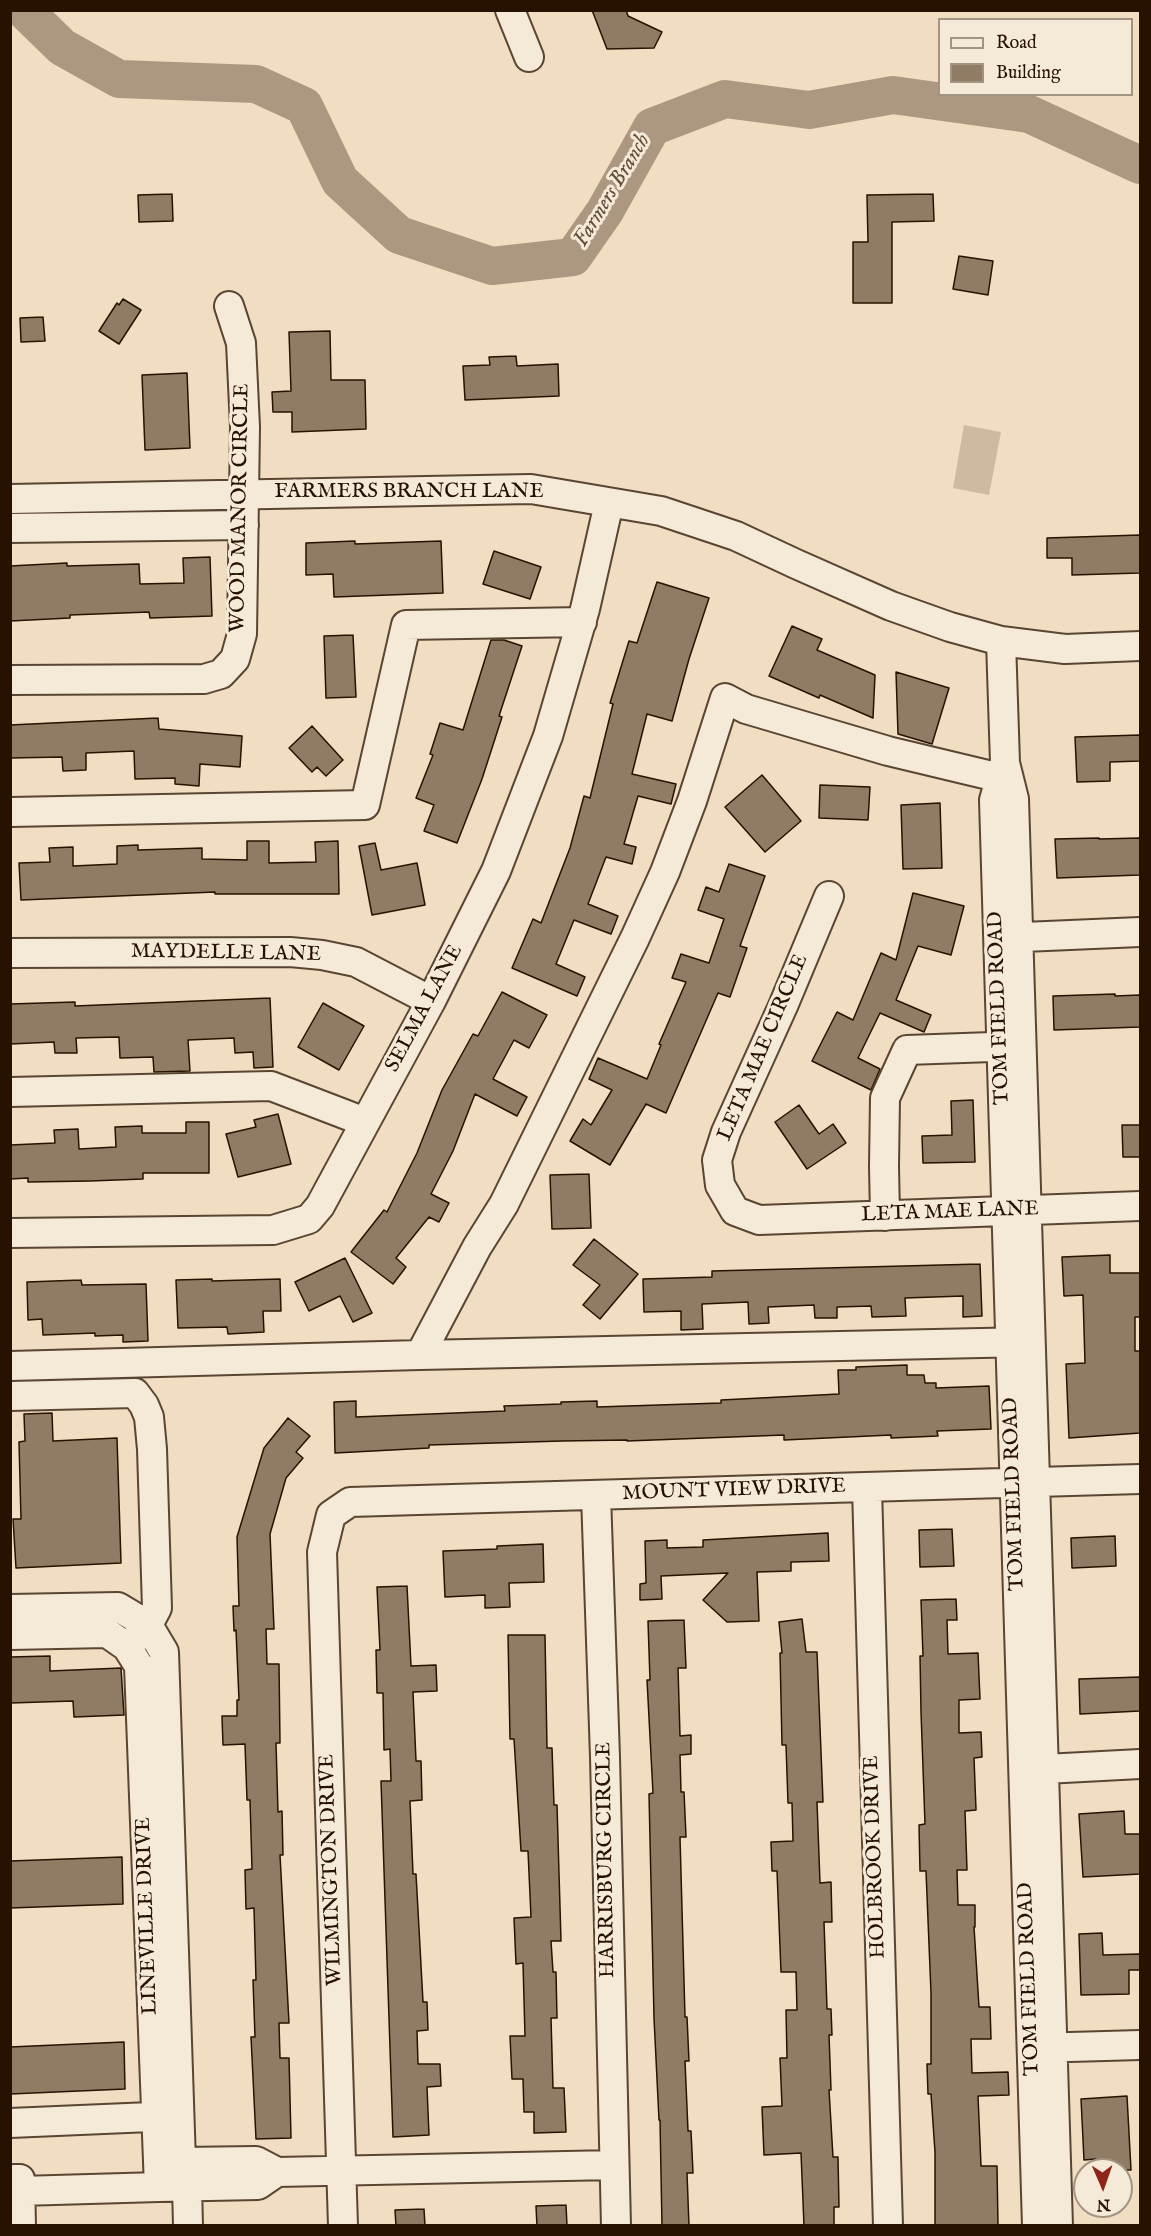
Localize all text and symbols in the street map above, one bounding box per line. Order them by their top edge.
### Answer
legend [938,18,1133,96]
text: Road [996,32,1037,55]
text: Building [996,62,1061,85]
water label: Farmers Branch [569,130,657,252]
street label: WOOD MANOR CIRCLE [226,383,256,633]
street label: FARMERS BRANCH LANE [274,480,544,506]
street label: TOM FIELD ROAD [984,911,1016,1105]
street label: MAYDELLE LANE [131,940,321,968]
street label: SELMA LANE [381,941,469,1077]
street label: LETA MAE CIRCLE [713,951,815,1145]
street label: LETA MAE LANE [861,1197,1039,1229]
street label: TOM FIELD ROAD [999,1397,1031,1591]
street label: MOUNT VIEW DRIVE [622,1474,846,1508]
street label: HARRISBURG CIRCLE [592,1742,622,1978]
street label: WILMINGTON DRIVE [315,1754,349,1986]
street label: HOLBROOK DRIVE [860,1755,892,1959]
street label: LINEVILLE DRIVE [132,1817,164,2015]
street label: TOM FIELD ROAD [1014,1882,1046,2076]
north arrow [1073,2158,1133,2218]
text: N [1096,2194,1111,2214]

